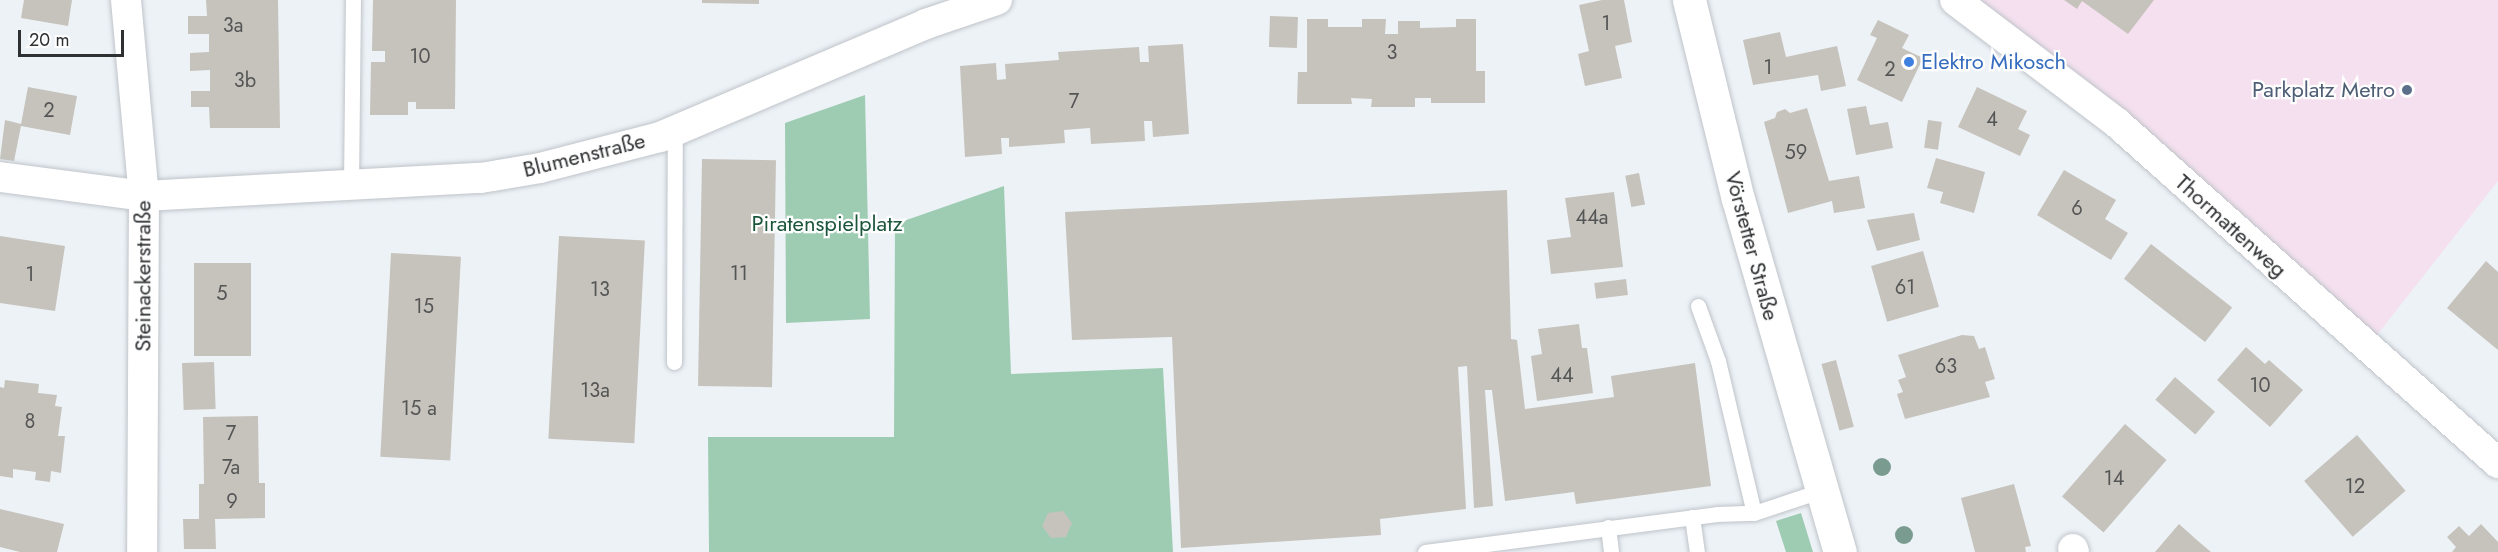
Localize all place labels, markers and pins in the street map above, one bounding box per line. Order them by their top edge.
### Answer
place label: Elektro Mikosch [1921,49,2066,75]
marker: Elektro Mikosch [1902,55,1916,69]
place label: Parkplatz Metro [2252,77,2395,103]
marker: Parkplatz Metro [2400,83,2414,97]

